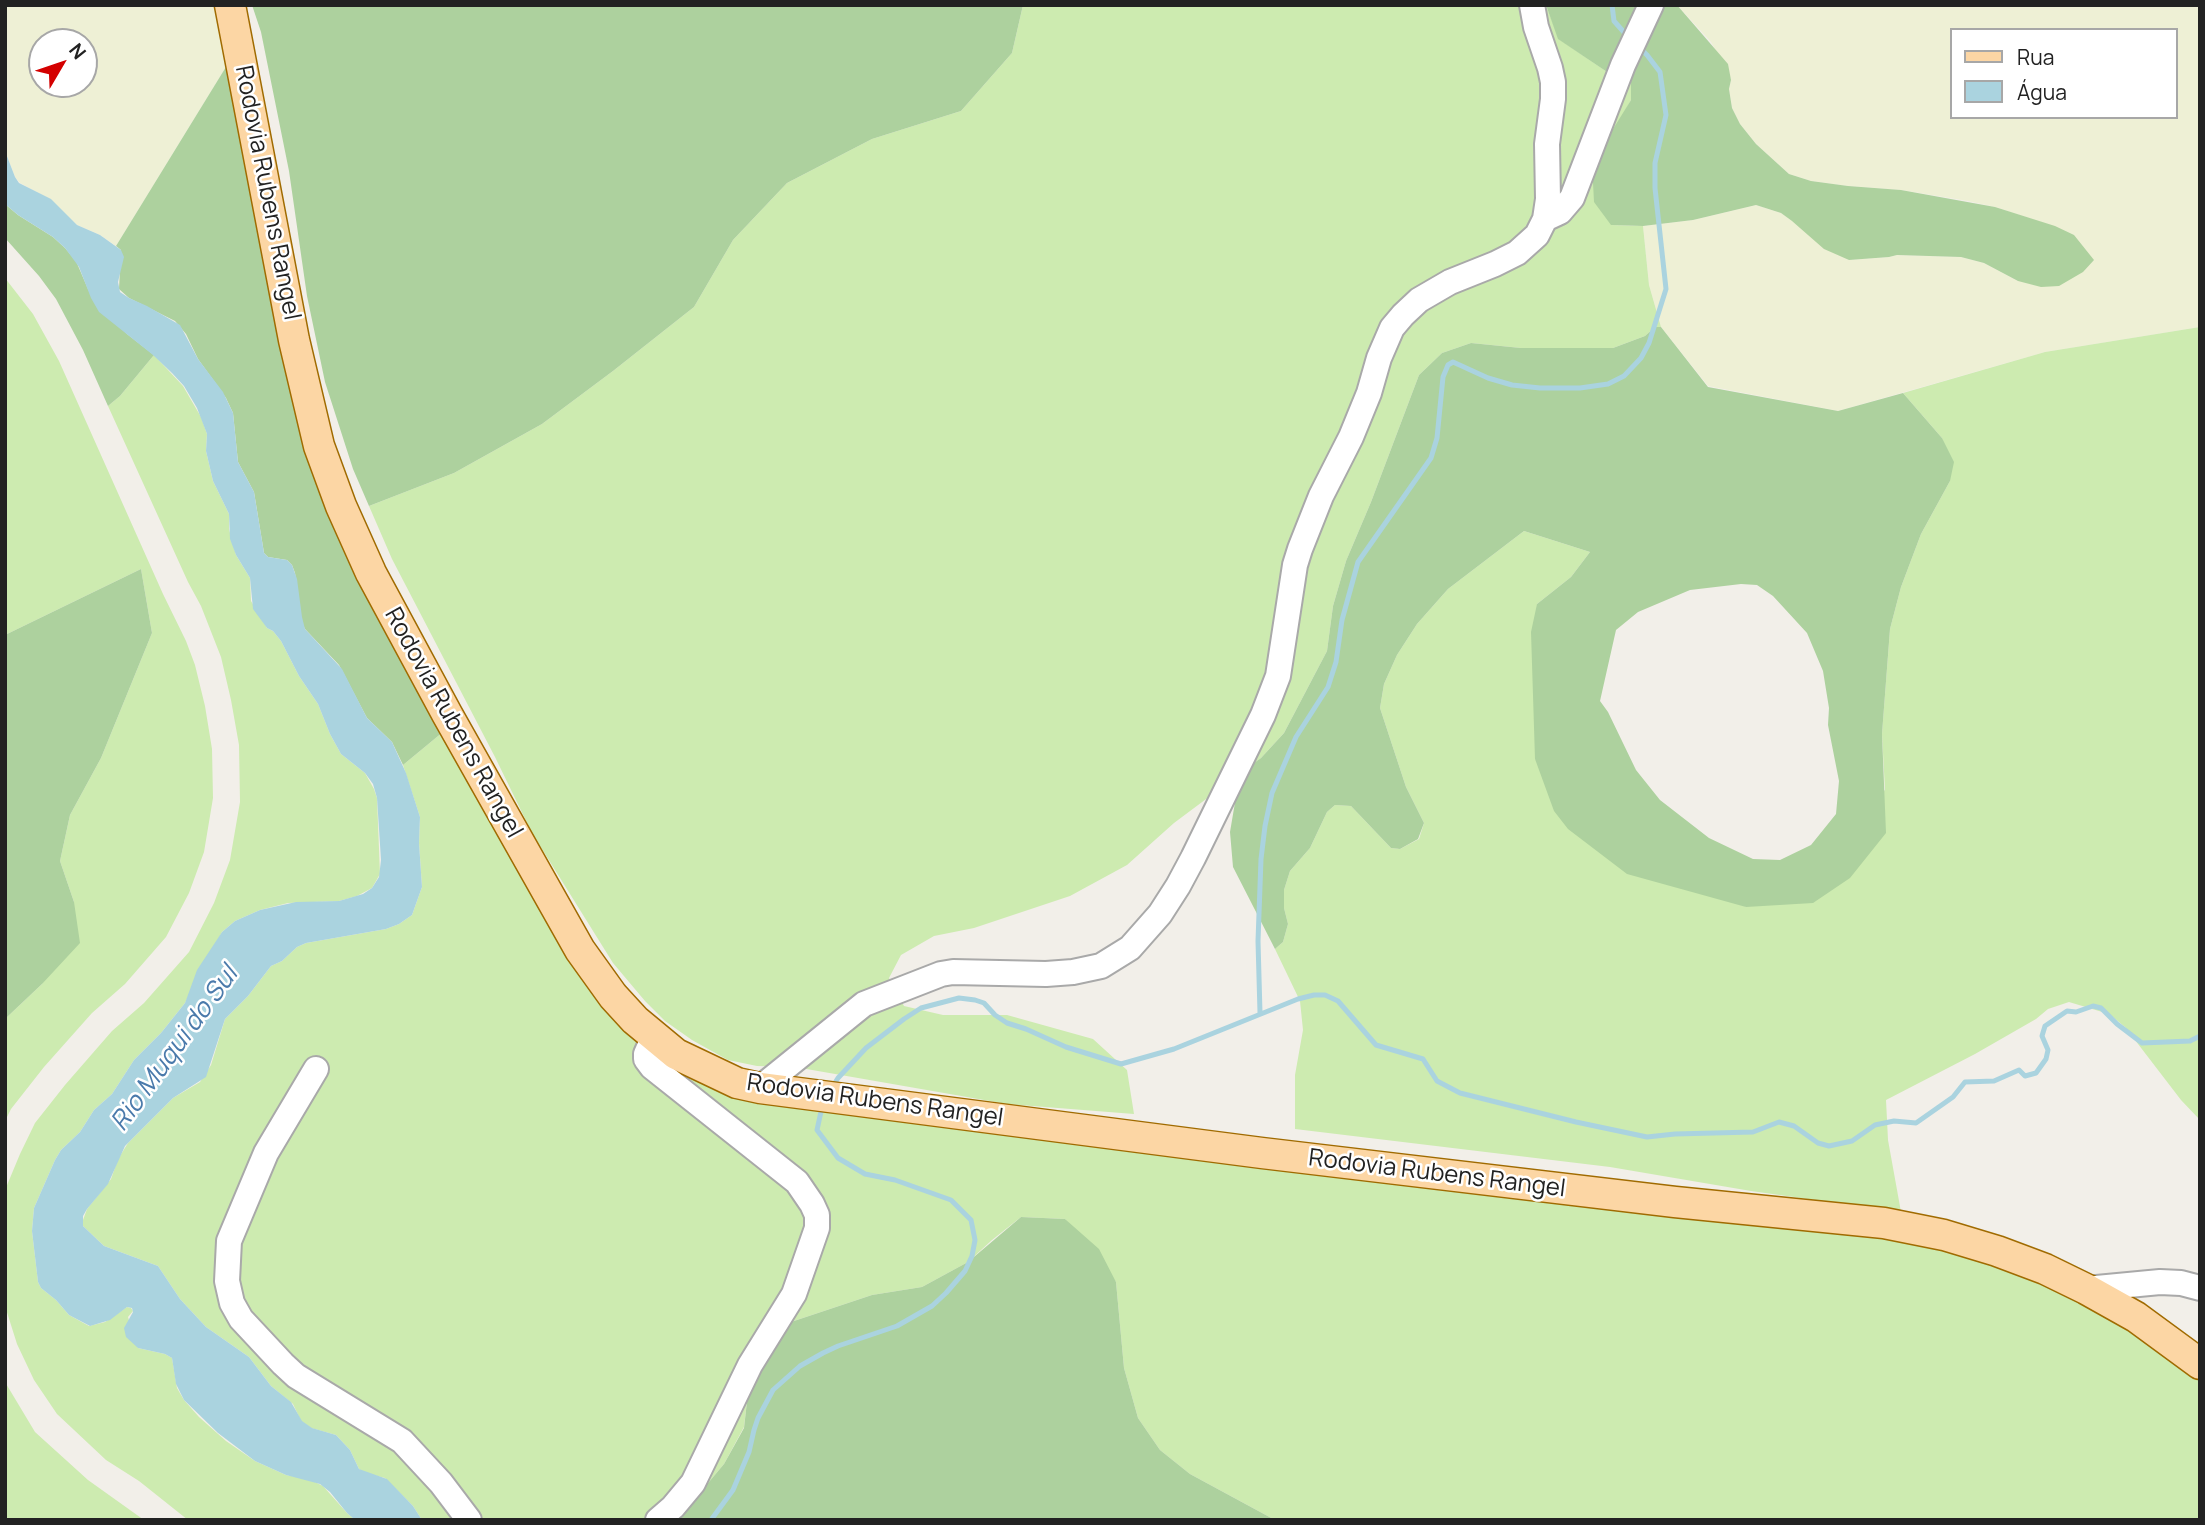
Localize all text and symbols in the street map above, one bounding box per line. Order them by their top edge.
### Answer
north arrow [28,28,98,98]
legend [1950,28,2177,119]
text: N [63,38,92,65]
text: Rua [2017,43,2054,71]
street label: Rodovia Rubens Rangel [228,63,306,323]
text: Água [2017,78,2067,106]
street label: Rodovia Rubens Rangel [378,603,528,843]
water label: Rio Muqui do Sul [105,961,245,1137]
street label: Rodovia Rubens Rangel [745,1069,1005,1133]
street label: Rodovia Rubens Rangel [1307,1144,1567,1204]

